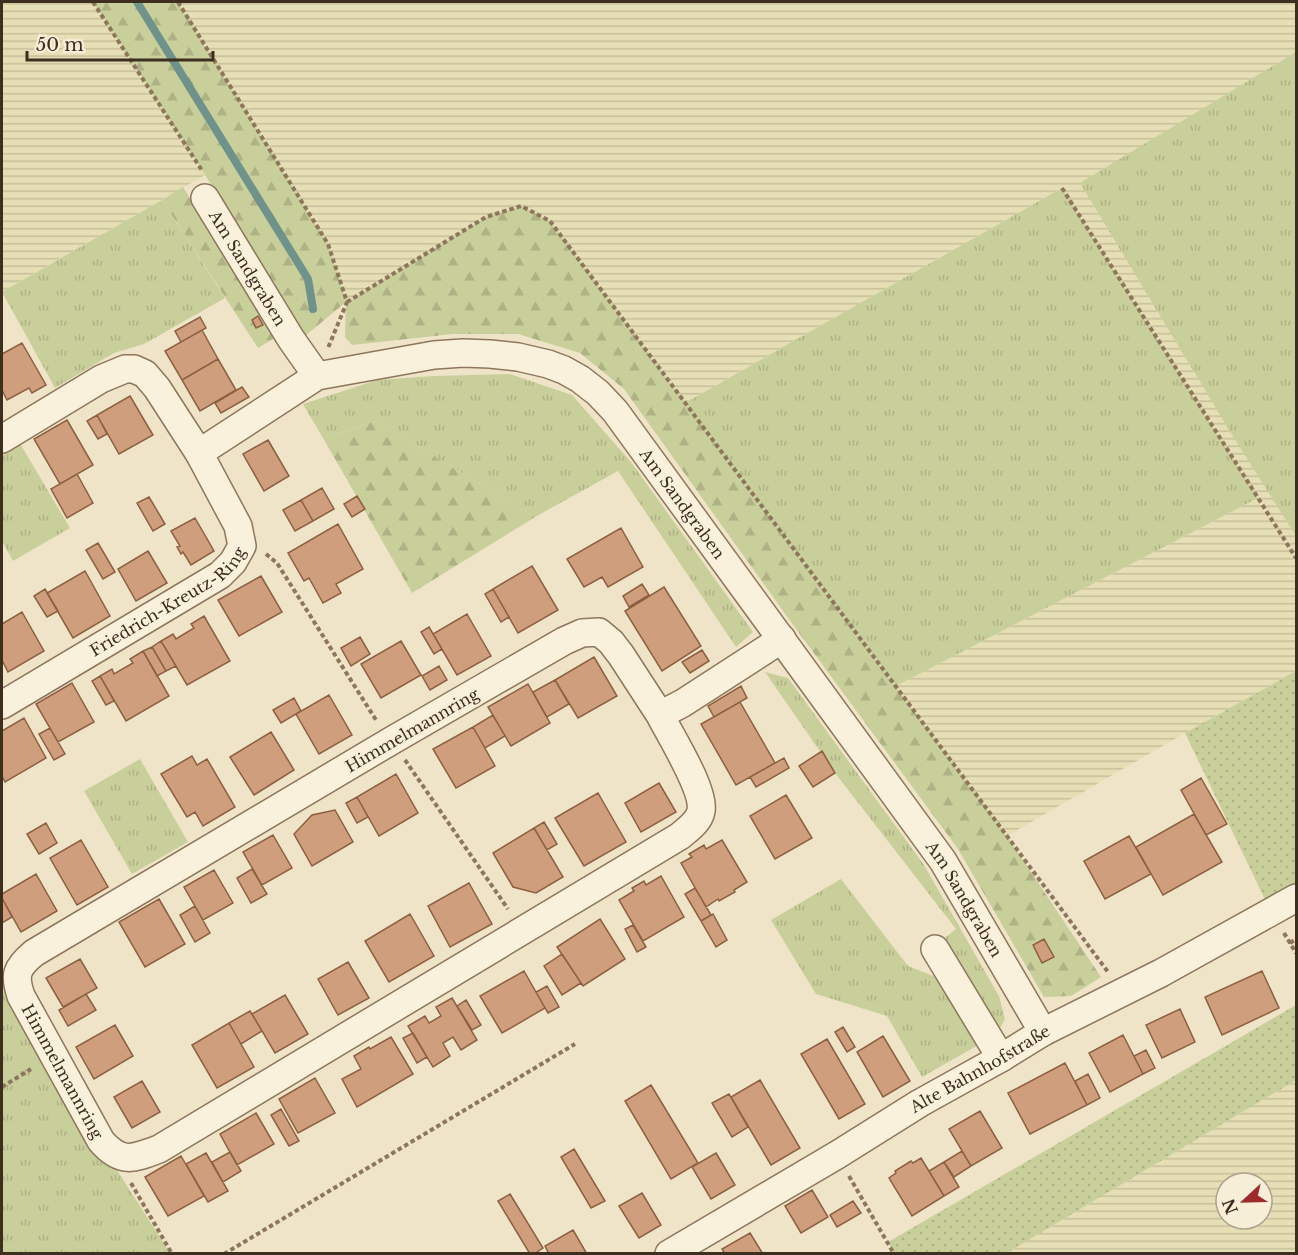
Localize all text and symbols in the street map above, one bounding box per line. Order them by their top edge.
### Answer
scale bar [27,24,213,62]
text: 50 m [36,34,84,56]
street label: Am Sandgraben [204,206,291,330]
street label: Am Sandgraben [635,443,729,563]
street label: Friedrich-Kreutz-Ring [86,543,250,660]
street label: Himmelmannring [342,683,483,776]
street label: Am Sandgraben [921,836,1007,961]
street label: Himmelmannring [17,1001,108,1143]
street label: Alte Bahnhofstraße [905,1020,1053,1117]
north arrow [1214,1171,1274,1231]
text: N [1218,1196,1242,1217]

